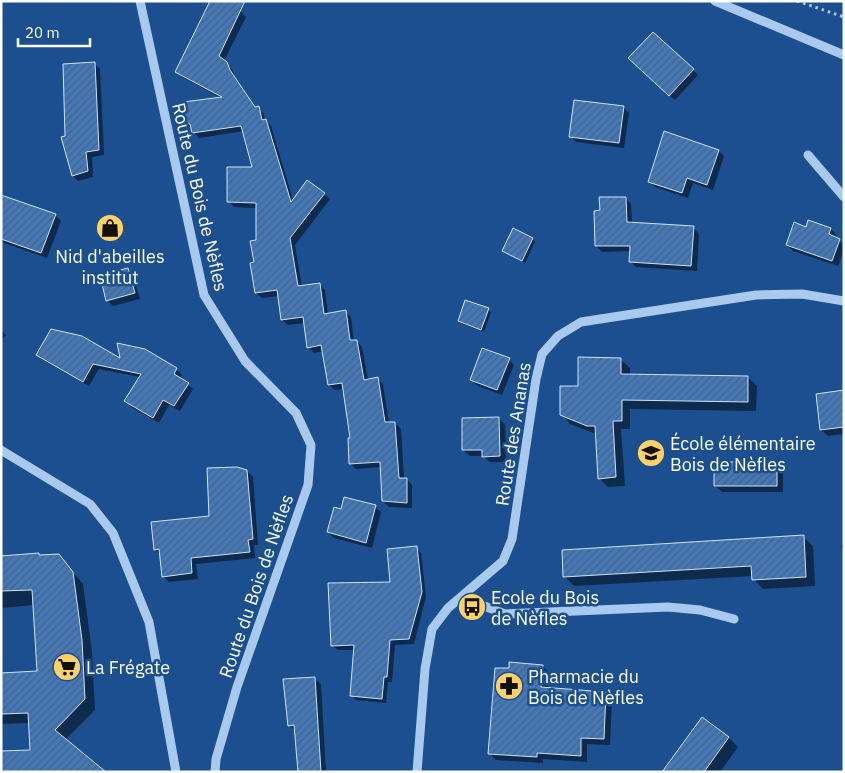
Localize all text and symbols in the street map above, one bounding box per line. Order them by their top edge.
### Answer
scale bar [18,15,90,47]
text: 20 m [25,23,60,42]
street label: Route du Bois de Nèfles [167,101,233,293]
shop icon: Nid d'abeilles institut [95,213,125,243]
place label: Nid d'abeilles institut [55,245,165,289]
street label: Route des Ananas [490,360,536,508]
place label: École élémentaire Bois de Nèfles [670,432,816,476]
school or university icon: École élémentaire Bois de Nèfles [636,438,666,468]
street label: Route du Bois de Nèfles [214,491,298,681]
place label: Ecole du Bois de Nèfles [491,586,599,630]
bus stop icon: Ecole du Bois de Nèfles [457,592,487,622]
supermarket icon: La Frégate [52,652,82,682]
place label: La Frégate [86,656,170,679]
place label: Pharmacie du Bois de Nèfles [528,665,644,709]
pharmacy icon: Pharmacie du Bois de Nèfles [494,671,524,701]

